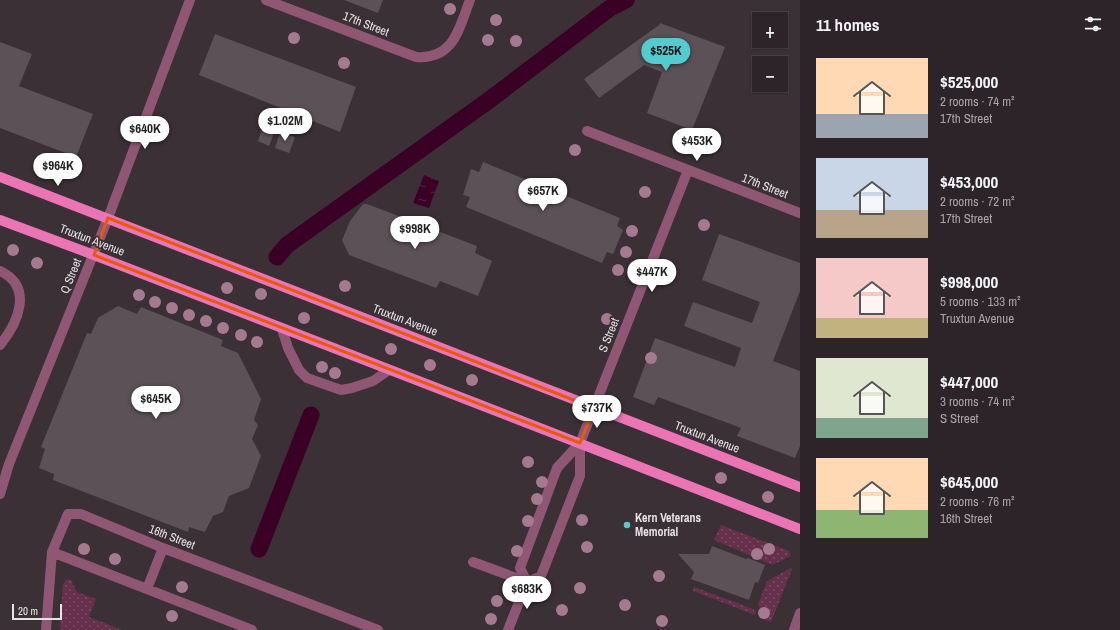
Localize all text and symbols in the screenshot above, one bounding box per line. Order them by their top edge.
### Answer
street label: 17th Street [341,8,392,40]
map controls [752,12,788,92]
button: + [752,12,788,48]
text: 11 homes [816,13,880,36]
icon: filters [1082,13,1104,35]
pin: $525K [638,38,694,72]
text: $525K [650,42,682,59]
button: − [752,56,788,92]
text: $525,000 [940,70,998,93]
icon: home [848,74,896,122]
text: 2 rooms · 74 m² [940,93,1015,110]
pin: $1.02M [252,108,318,142]
text: 17th Street [940,110,992,127]
text: $1.02M [267,112,303,129]
pin: $640K [117,116,173,150]
text: $640K [129,120,161,137]
pin: $453K [669,128,725,162]
text: $453K [681,132,713,149]
pin: $964K [30,153,86,187]
text: $964K [42,157,74,174]
street label: 17th Street [740,170,791,202]
text: $453,000 [940,170,998,193]
icon: home [848,174,896,222]
pin: $657K [515,178,571,212]
text: $657K [527,182,559,199]
text: 2 rooms · 72 m² [940,193,1015,210]
text: 17th Street [940,210,992,227]
pin: $998K [387,216,443,250]
street label: Truxtun Avenue [57,220,127,260]
text: $998K [399,220,431,237]
street label: Q Street [57,256,85,296]
pin: $447K [624,259,680,293]
text: $447K [636,263,668,280]
text: $998,000 [940,270,998,293]
icon: home [848,274,896,322]
text: 5 rooms · 133 m² [940,293,1021,310]
street label: Truxtun Avenue [370,300,440,340]
text: Truxtun Avenue [940,310,1014,327]
street label: S Street [595,315,623,354]
text: $447,000 [940,370,998,393]
icon: home [848,374,896,422]
pin: $645K [128,386,184,420]
text: $645K [140,390,172,407]
text: 3 rooms · 74 m² [940,393,1015,410]
pin: $737K [569,395,625,429]
text: $737K [581,399,613,416]
text: S Street [940,410,979,427]
street label: Truxtun Avenue [672,417,742,457]
text: $645,000 [940,470,998,493]
icon: home [848,474,896,522]
text: 2 rooms · 76 m² [940,493,1015,510]
place label: Kern Veterans Memorial [635,510,702,540]
text: 16th Street [940,510,992,527]
marker: Kern Veterans Memorial [622,520,632,530]
street label: 16th Street [147,521,198,553]
pin: $683K [499,576,555,610]
text: $683K [511,580,543,597]
scale bar [12,602,62,621]
text: 20 m [18,604,38,618]

